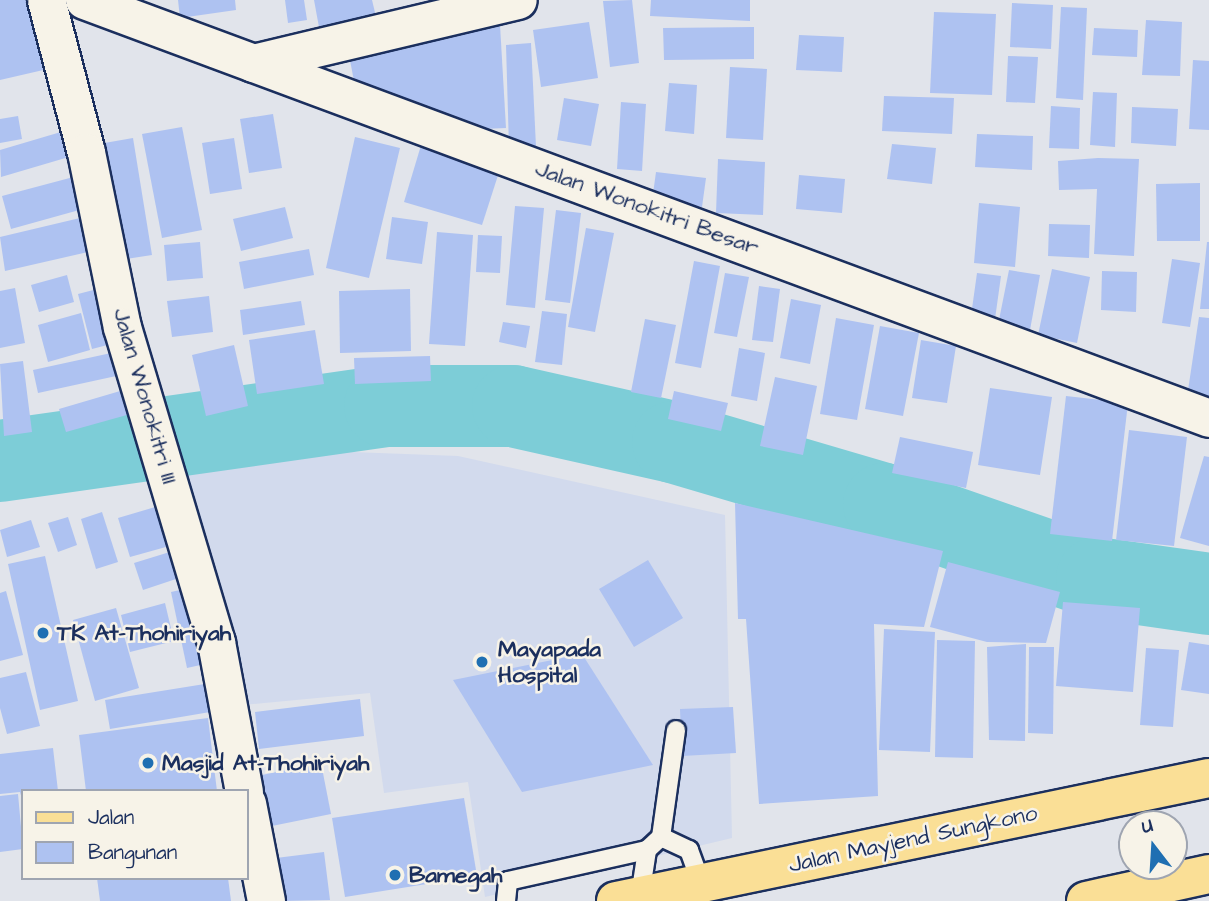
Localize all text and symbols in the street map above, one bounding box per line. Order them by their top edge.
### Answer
street label: Jalan Wonokitri Besar [531,155,763,261]
street label: Jalan Wonokitri III [107,305,183,487]
place label: TK At-Thohiriyah [57,619,231,647]
marker: TK At-Thohiriyah [35,625,51,641]
place label: Mayapada Hospital [498,635,601,689]
marker: Mayapada Hospital [472,652,492,672]
place label: Masjid At-Thohiriyah [162,749,369,777]
marker: Masjid At-Thohiriyah [140,755,156,771]
legend [21,789,248,880]
street label: Jalan Mayjend Sungkono [786,799,1040,879]
text: Jalan [88,803,134,832]
north arrow [1118,810,1188,880]
text: U [1138,812,1156,841]
text: Bangunan [88,838,177,867]
place label: Bamegah [409,861,502,889]
marker: Bamegah [387,867,403,883]

